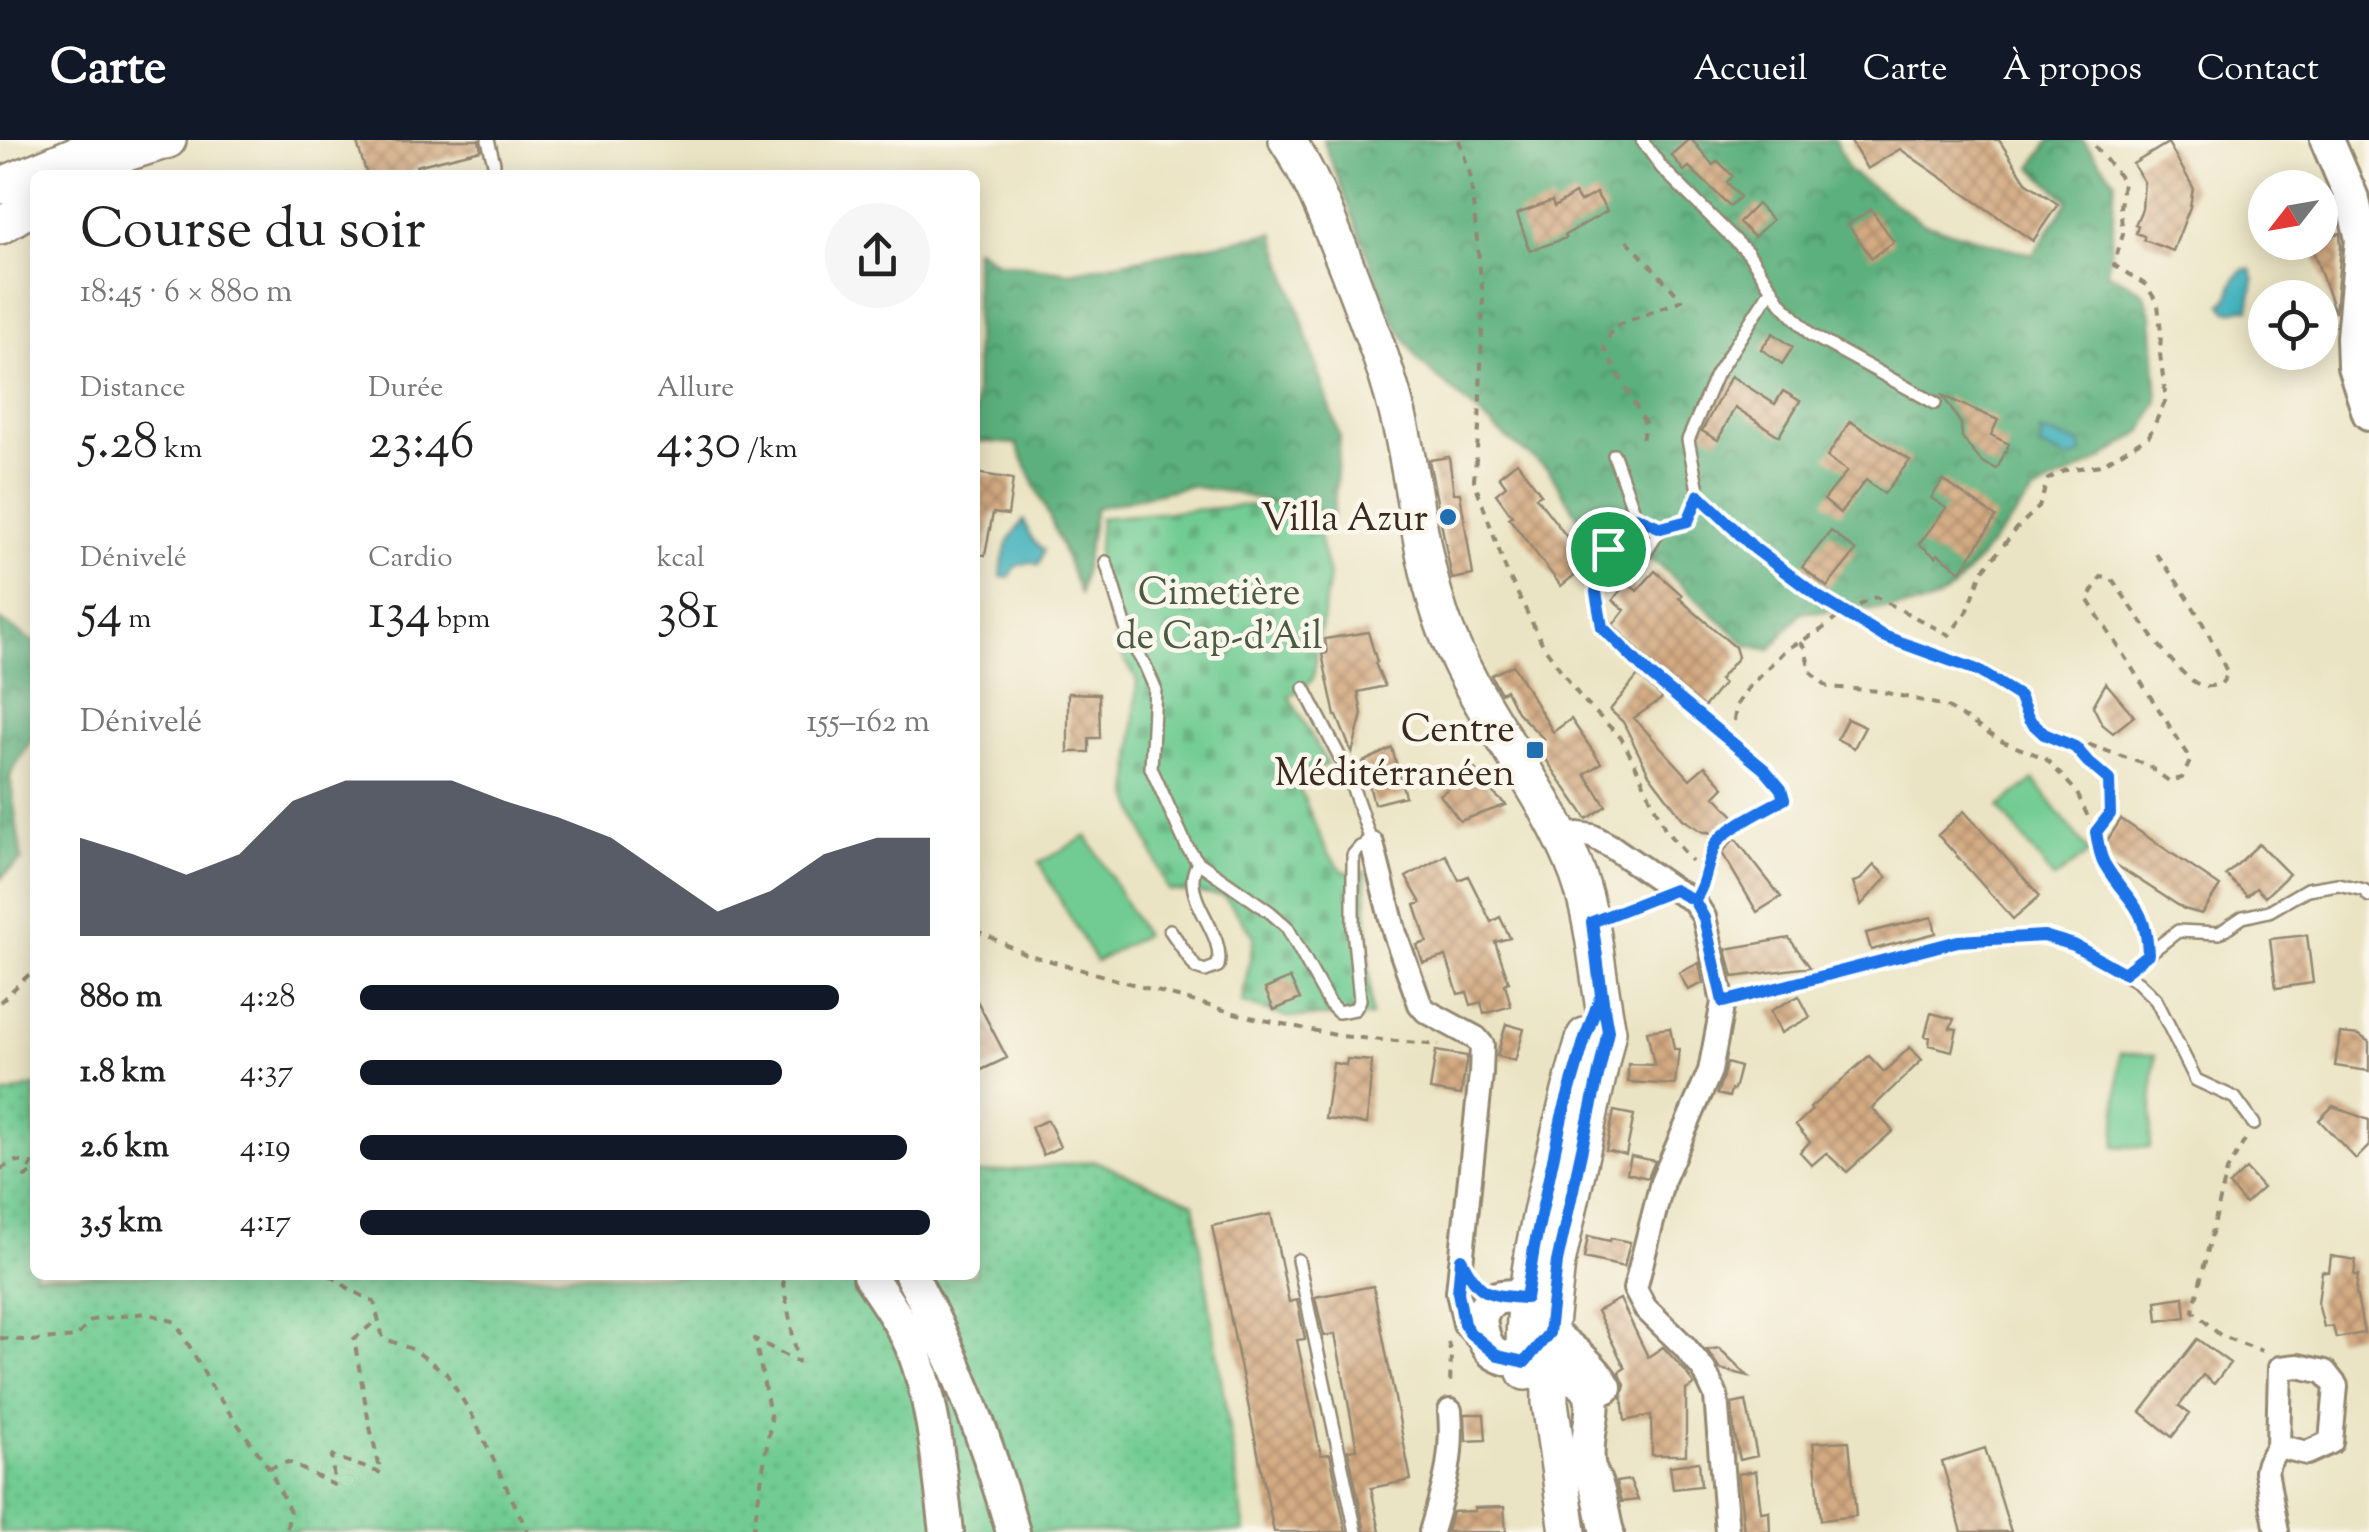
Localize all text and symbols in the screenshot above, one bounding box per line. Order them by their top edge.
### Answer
text: Carte [50,36,166,105]
text: Accueil [1693,45,1808,96]
text: Carte [1863,45,1948,96]
text: À propos [2003,45,2142,96]
text: Contact [2197,45,2319,96]
north arrow [2248,170,2338,260]
map controls [2248,170,2338,370]
text: Course du soir [80,193,426,272]
button: share [825,203,930,308]
text: 18:45 · 6 × 880 m [80,270,293,316]
button: locate [2248,280,2338,370]
text: Distance [80,369,186,409]
text: Durée [368,369,443,409]
text: Allure [657,369,734,409]
text: 5.28 [80,409,158,481]
text: 23:46 [368,409,475,481]
text: 4:30 [657,409,741,481]
text: km [158,430,203,470]
text: /km [741,430,798,470]
place label: Villa Azur [1261,494,1428,548]
marker: Villa Azur [1437,506,1459,528]
pin [1566,507,1651,592]
icon: arrive [1581,522,1636,577]
text: Dénivelé [80,539,187,579]
text: Cardio [368,539,452,579]
text: kcal [657,539,705,579]
park label: Cimetière de Cap-d'Ail [1115,568,1323,666]
text: 54 [80,579,122,651]
text: 134 [368,579,431,651]
text: 381 [657,579,719,651]
text: m [122,600,151,640]
text: bpm [431,600,490,640]
text: Dénivelé [80,700,202,746]
text: 155–162 m [807,700,930,746]
place label: Centre Méditérranéen [1274,705,1515,803]
marker: Centre Méditérranéen [1524,739,1546,761]
text: 880 m [80,975,162,1021]
text: 4:28 [240,975,295,1021]
text: 1.8 km [80,1050,166,1096]
text: 4:37 [240,1050,293,1096]
text: 2.6 km [80,1125,169,1171]
text: 4:19 [240,1125,291,1171]
text: 3.5 km [80,1200,163,1246]
text: 4:17 [240,1200,291,1246]

